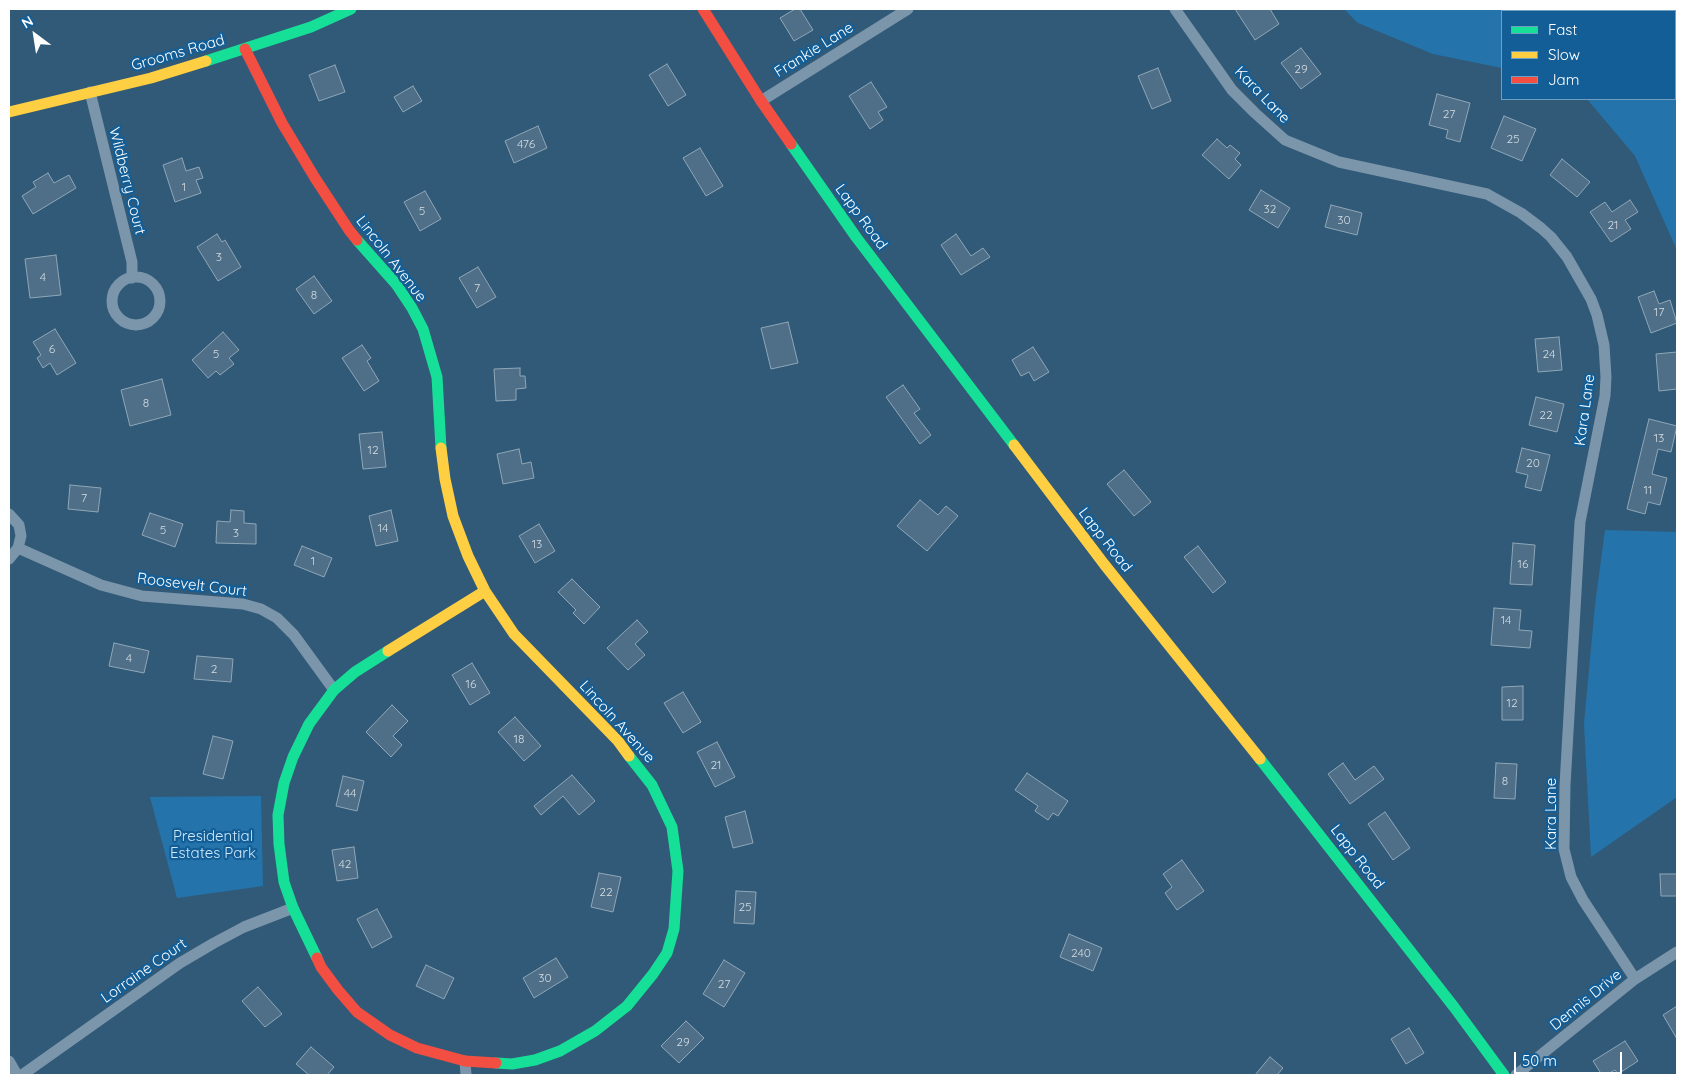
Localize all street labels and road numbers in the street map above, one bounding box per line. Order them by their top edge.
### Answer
street label: Frankie Lane [771,19,857,81]
street label: Grooms Road [129,31,227,75]
street label: Kara Lane [1230,63,1294,127]
street label: Wildberry Court [105,125,149,237]
street label: Lapp Road [831,181,891,253]
street label: Lincoln Avenue [352,212,430,306]
street label: Kara Lane [1571,373,1599,447]
street label: Lapp Road [1074,504,1136,576]
street label: Roosevelt Court [136,569,248,601]
street label: Lincoln Avenue [575,677,659,767]
street label: Kara Lane [1542,778,1560,850]
street label: Lapp Road [1326,821,1388,893]
street label: Lorraine Court [98,935,190,1007]
street label: Dennis Drive [1546,966,1626,1034]

